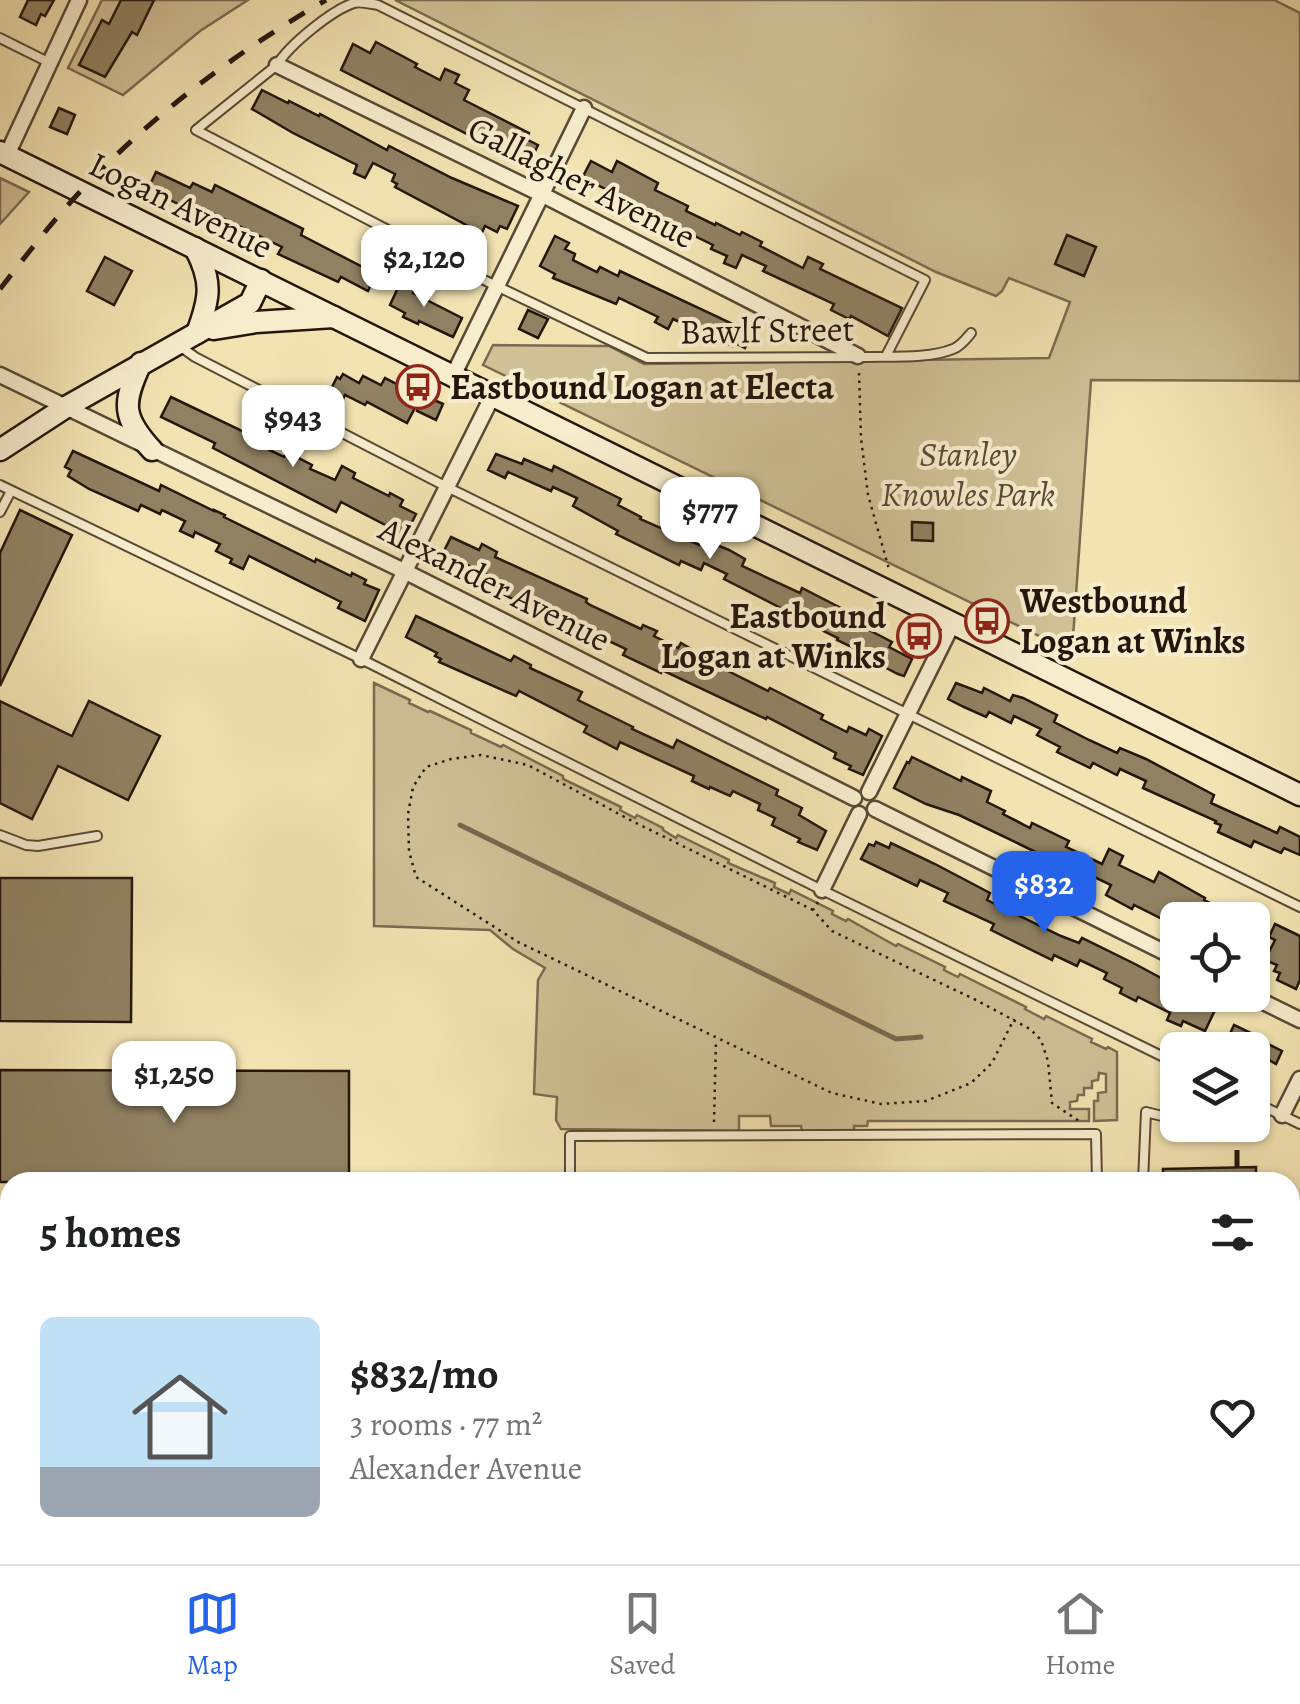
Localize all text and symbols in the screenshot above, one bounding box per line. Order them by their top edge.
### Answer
street label: Gallagher Avenue [460,104,704,260]
street label: Logan Avenue [81,140,281,270]
pin: $2,120 [343,225,505,310]
text: $2,120 [383,235,465,279]
street label: Bawlf Street [679,304,855,356]
place label: Eastbound Logan at Electa [450,363,834,411]
bus stop icon: Eastbound Logan at Electa [395,364,441,410]
pin: $943 [234,385,352,470]
text: $943 [264,395,322,439]
park label: Stanley Knowles Park [881,430,1055,518]
pin: $777 [651,477,769,562]
text: $777 [682,487,738,531]
street label: Alexander Avenue [370,505,619,663]
place label: Westbound Logan at Winks [1019,577,1246,665]
place label: Eastbound Logan at Winks [660,592,886,680]
bus stop icon: Westbound Logan at Winks [964,598,1010,644]
bus stop icon: Eastbound Logan at Winks [896,613,942,659]
pin: $832 [985,851,1103,936]
text: $832 [1014,861,1074,905]
map controls [1160,902,1270,1142]
button: locate [1160,902,1270,1012]
button: layers [1160,1032,1270,1142]
pin: $1,250 [93,1041,255,1126]
text: $1,250 [134,1051,214,1095]
text: 5 homes [40,1204,181,1261]
icon: filters [1205,1205,1260,1260]
text: $832/mo [350,1345,499,1402]
icon: home [120,1357,240,1477]
icon: heart [1205,1390,1260,1445]
text: 3 rooms · 77 m² [350,1402,542,1446]
text: Alexander Avenue [350,1446,582,1490]
tab: Map [185,1586,240,1684]
tab: Saved [609,1586,676,1684]
tab: Home [1045,1586,1115,1684]

